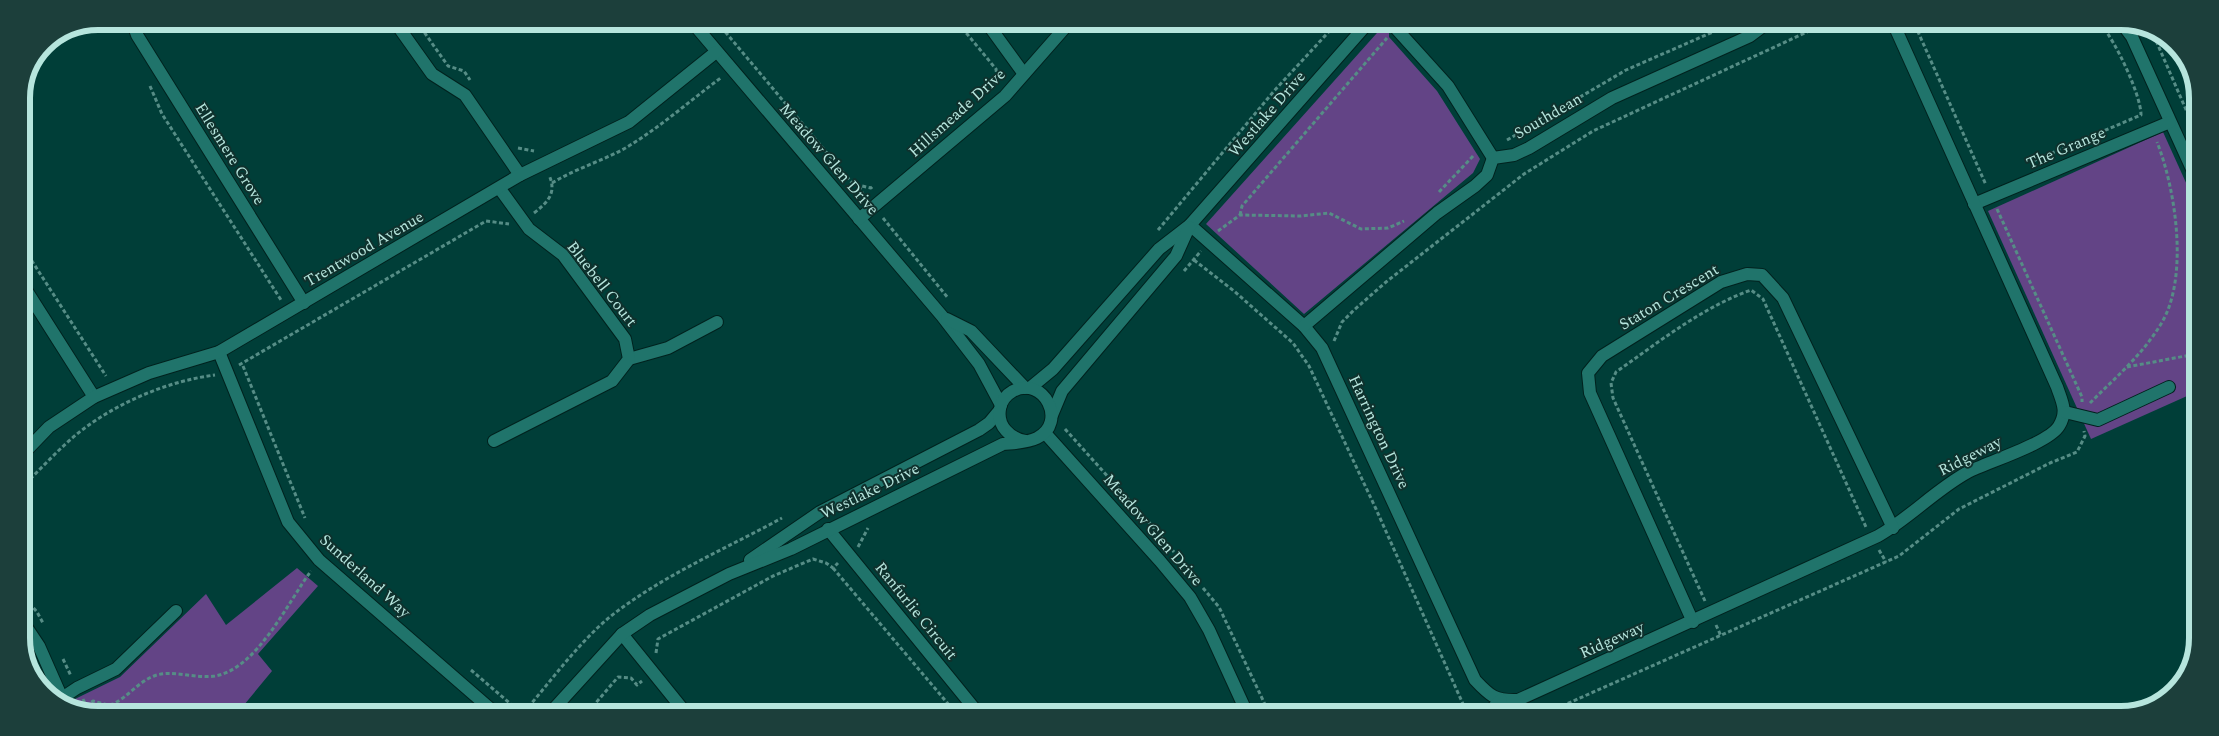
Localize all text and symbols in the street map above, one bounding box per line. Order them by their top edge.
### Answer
street label: Hillsmeade Drive [903,63,1011,163]
street label: Westlake Drive [1223,66,1311,162]
street label: Southdean [1509,87,1587,145]
street label: Ellesmere Grove [189,98,271,210]
street label: Meadow Glen Drive [773,98,885,220]
street label: The Grange [2023,121,2109,175]
street label: Trentwood Avenue [300,205,428,293]
street label: Bluebell Court [561,236,643,332]
street label: Staton Crescent [1614,258,1724,336]
street label: Harrington Drive [1342,371,1416,493]
street label: Ridgeway [1934,429,2007,482]
street label: Westlake Drive [816,457,924,525]
street label: Meadow Glen Drive [1097,469,1209,591]
street label: Sunderland Way [314,528,417,624]
street label: Ranfurlie Circuit [869,557,963,666]
street label: Ridgeway [1576,615,1649,665]

